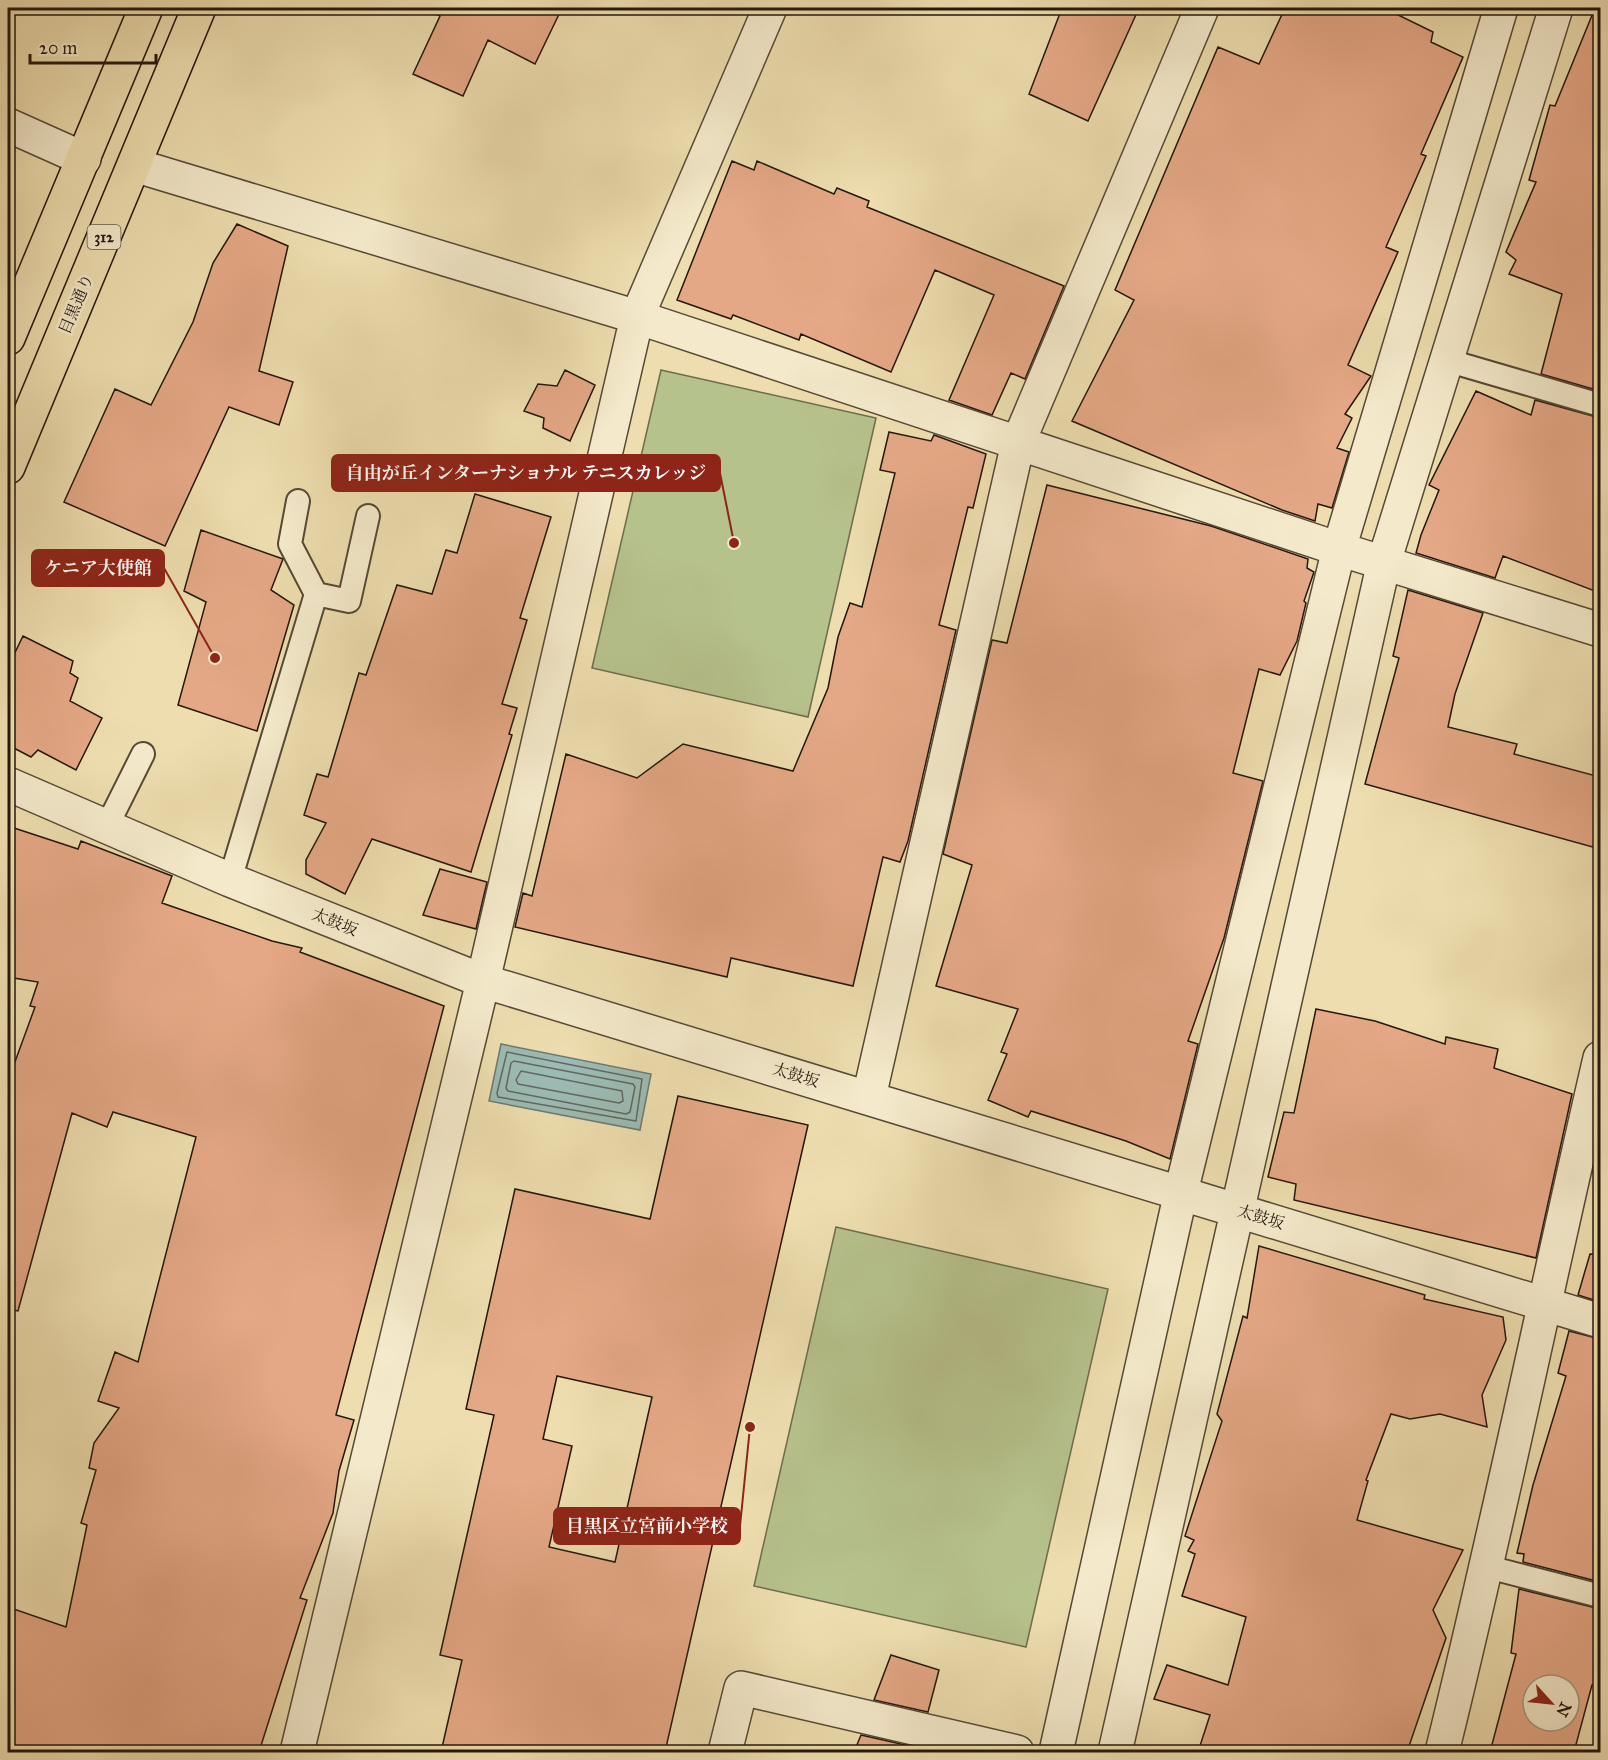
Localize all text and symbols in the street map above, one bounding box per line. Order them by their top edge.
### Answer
scale bar [30,27,156,65]
text: 20 m [39,37,77,59]
road number: 312 [88,225,120,249]
street label: 目黒通り [55,271,97,337]
callout: 自由が丘インターナショナル テニスカレッジ [332,455,720,491]
text: 自由が丘インターナショナル テニスカレッジ [346,462,706,484]
callout: ケニア大使館 [32,550,164,586]
text: ケニア大使館 [44,557,152,579]
street label: 太鼓坂 [309,904,361,940]
street label: 太鼓坂 [770,1059,822,1091]
street label: 太鼓坂 [1235,1201,1287,1233]
callout: 目黒区立宮前小学校 [554,1508,740,1544]
text: 目黒区立宮前小学校 [566,1515,728,1537]
north arrow [1521,1673,1581,1733]
text: N [1552,1699,1575,1720]

